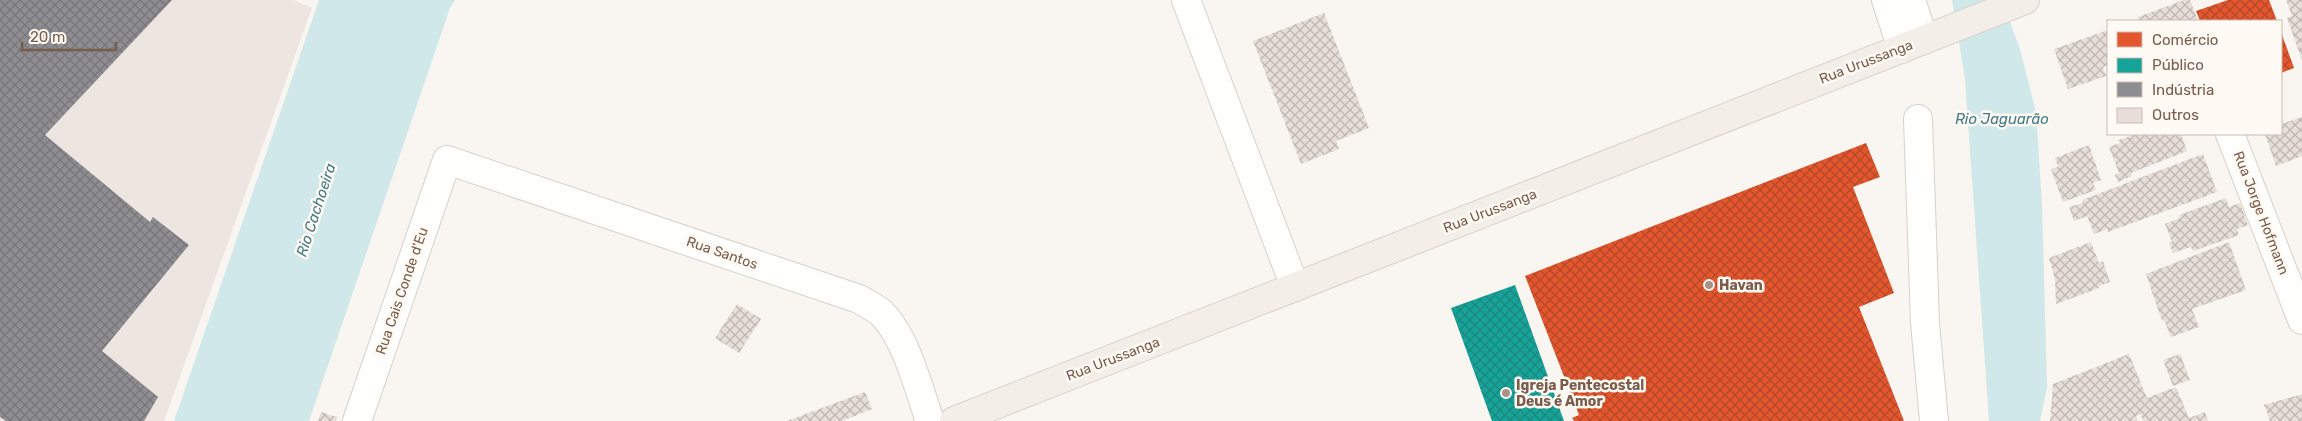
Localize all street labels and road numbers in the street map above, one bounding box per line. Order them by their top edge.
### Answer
street label: Rua Urussanga [1817,36,1915,88]
street label: Rua Jorge Hofmann [2230,149,2292,277]
street label: Rua Urussanga [1441,185,1539,237]
street label: Rua Cais Conde d'Eu [372,225,432,357]
street label: Rua Santos [684,233,760,273]
street label: Rua Urussanga [1064,333,1162,385]

